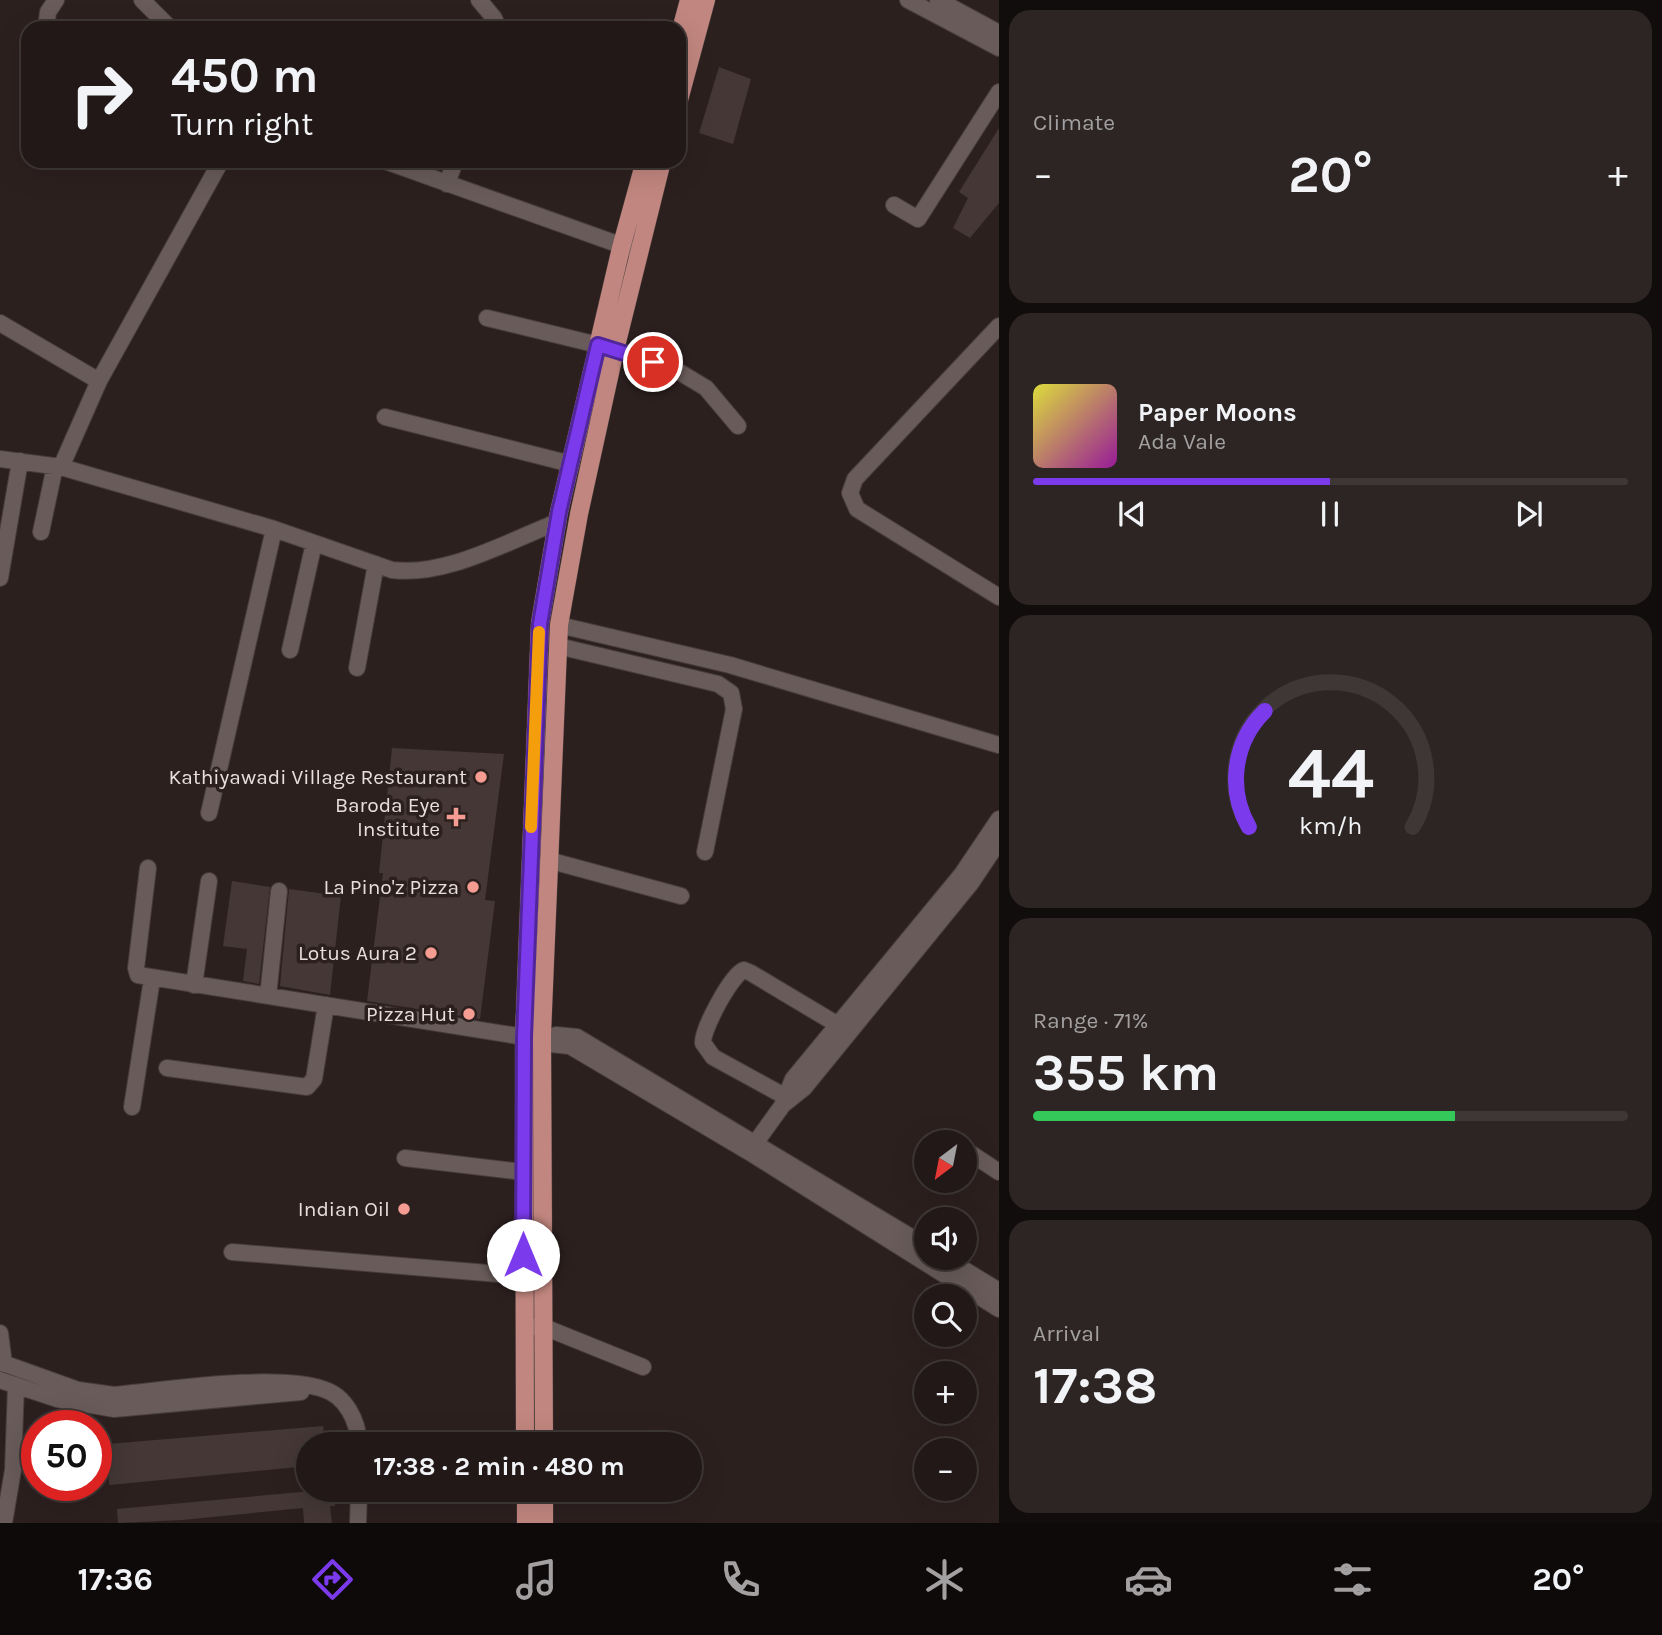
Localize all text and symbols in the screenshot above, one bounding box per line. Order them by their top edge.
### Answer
text: 450 m [171,47,319,104]
icon: right [56,49,147,140]
text: Turn right [171,106,313,143]
text: Climate [1033,109,1115,136]
text: 20° [1288,144,1373,205]
text: − [1033,152,1053,197]
text: + [1608,152,1628,197]
pin [623,332,683,392]
icon: arrive [634,343,672,381]
text: Paper Moons [1138,397,1297,428]
text: Ada Vale [1138,428,1226,455]
icon: previous [1113,495,1151,533]
icon: pause [1311,495,1349,533]
icon: next [1510,495,1548,533]
text: 44 [1287,731,1374,816]
place label: Kathiyawadi Village Restaurant [168,765,467,789]
marker: Kathiyawadi Village Restaurant [473,769,489,785]
place label: Baroda Eye Institute [335,793,440,841]
marker: Baroda Eye Institute [446,807,466,827]
text: km/h [1299,811,1362,840]
place label: La Pino'z Pizza [323,875,459,899]
marker: La Pino'z Pizza [465,879,481,895]
place label: Lotus Aura 2 [298,941,417,965]
marker: Lotus Aura 2 [423,945,439,961]
place label: Pizza Hut [366,1002,455,1026]
marker: Pizza Hut [461,1006,477,1022]
text: Range · 71% [1033,1007,1149,1034]
text: 355 km [1033,1042,1219,1103]
north arrow [914,1130,976,1194]
map controls [914,1130,977,1501]
place label: Indian Oil [298,1197,390,1221]
marker: Indian Oil [396,1201,412,1217]
button: sound [914,1207,977,1270]
position arrow [486,1218,560,1292]
button: search [914,1284,977,1347]
text: Arrival [1033,1320,1100,1347]
text: 17:38 [1033,1355,1157,1416]
button: + [914,1361,977,1424]
speed limit sign: 50 [21,1410,112,1501]
button: − [914,1438,977,1501]
text: 17:38 · 2 min · 480 m [373,1451,625,1482]
icon: directions [308,1555,357,1604]
icon: music [512,1555,561,1604]
icon: phone [716,1555,765,1604]
icon: climate [920,1555,969,1604]
icon: car [1124,1555,1173,1604]
icon: filters [1328,1555,1377,1604]
text: 17:36 [78,1561,153,1598]
text: 20° [1532,1561,1584,1598]

